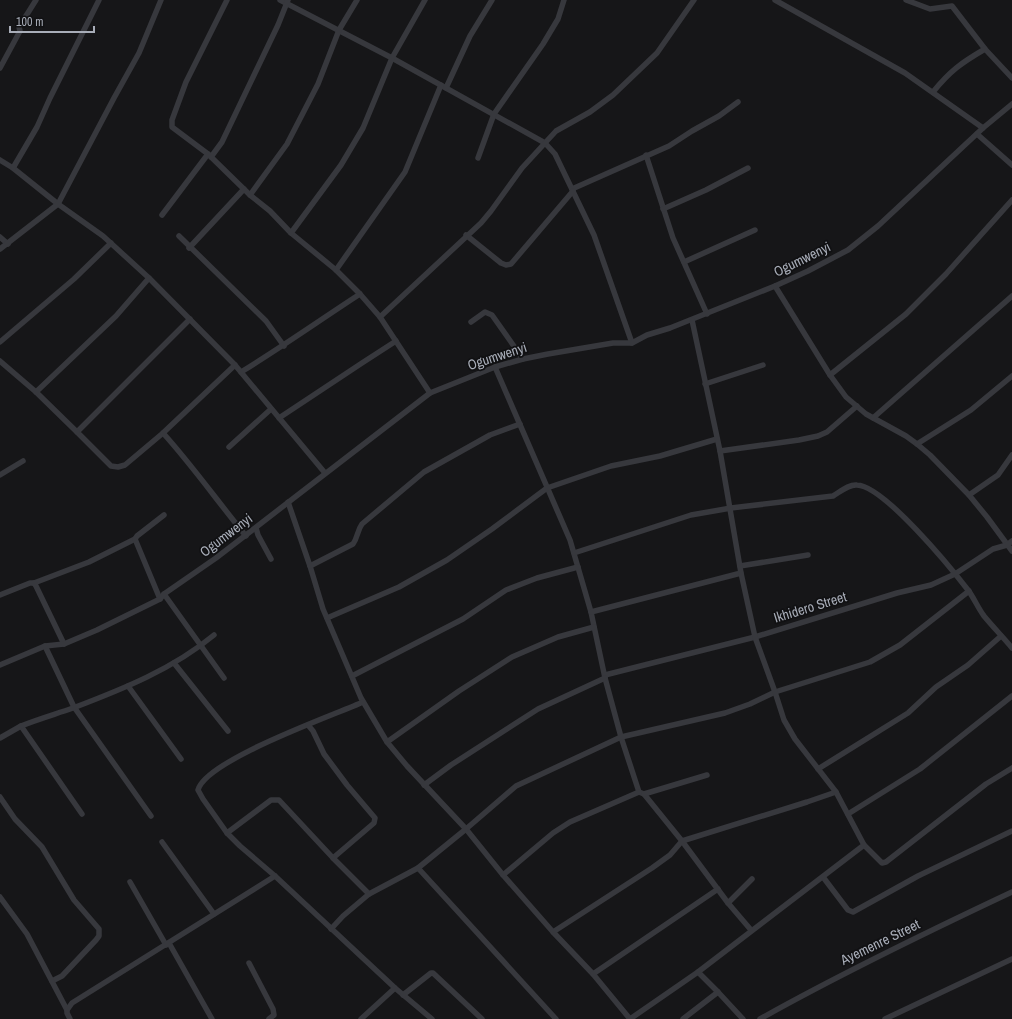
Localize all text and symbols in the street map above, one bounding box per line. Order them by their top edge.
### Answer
scale bar [10,8,94,34]
text: 100 m [16,14,43,30]
street label: Ogumwenyi [771,237,833,281]
street label: Ogumwenyi [465,338,529,374]
street label: Ogumwenyi [196,509,256,561]
street label: Ikhidero Street [771,587,849,627]
street label: Ayemenre Street [837,915,923,969]

